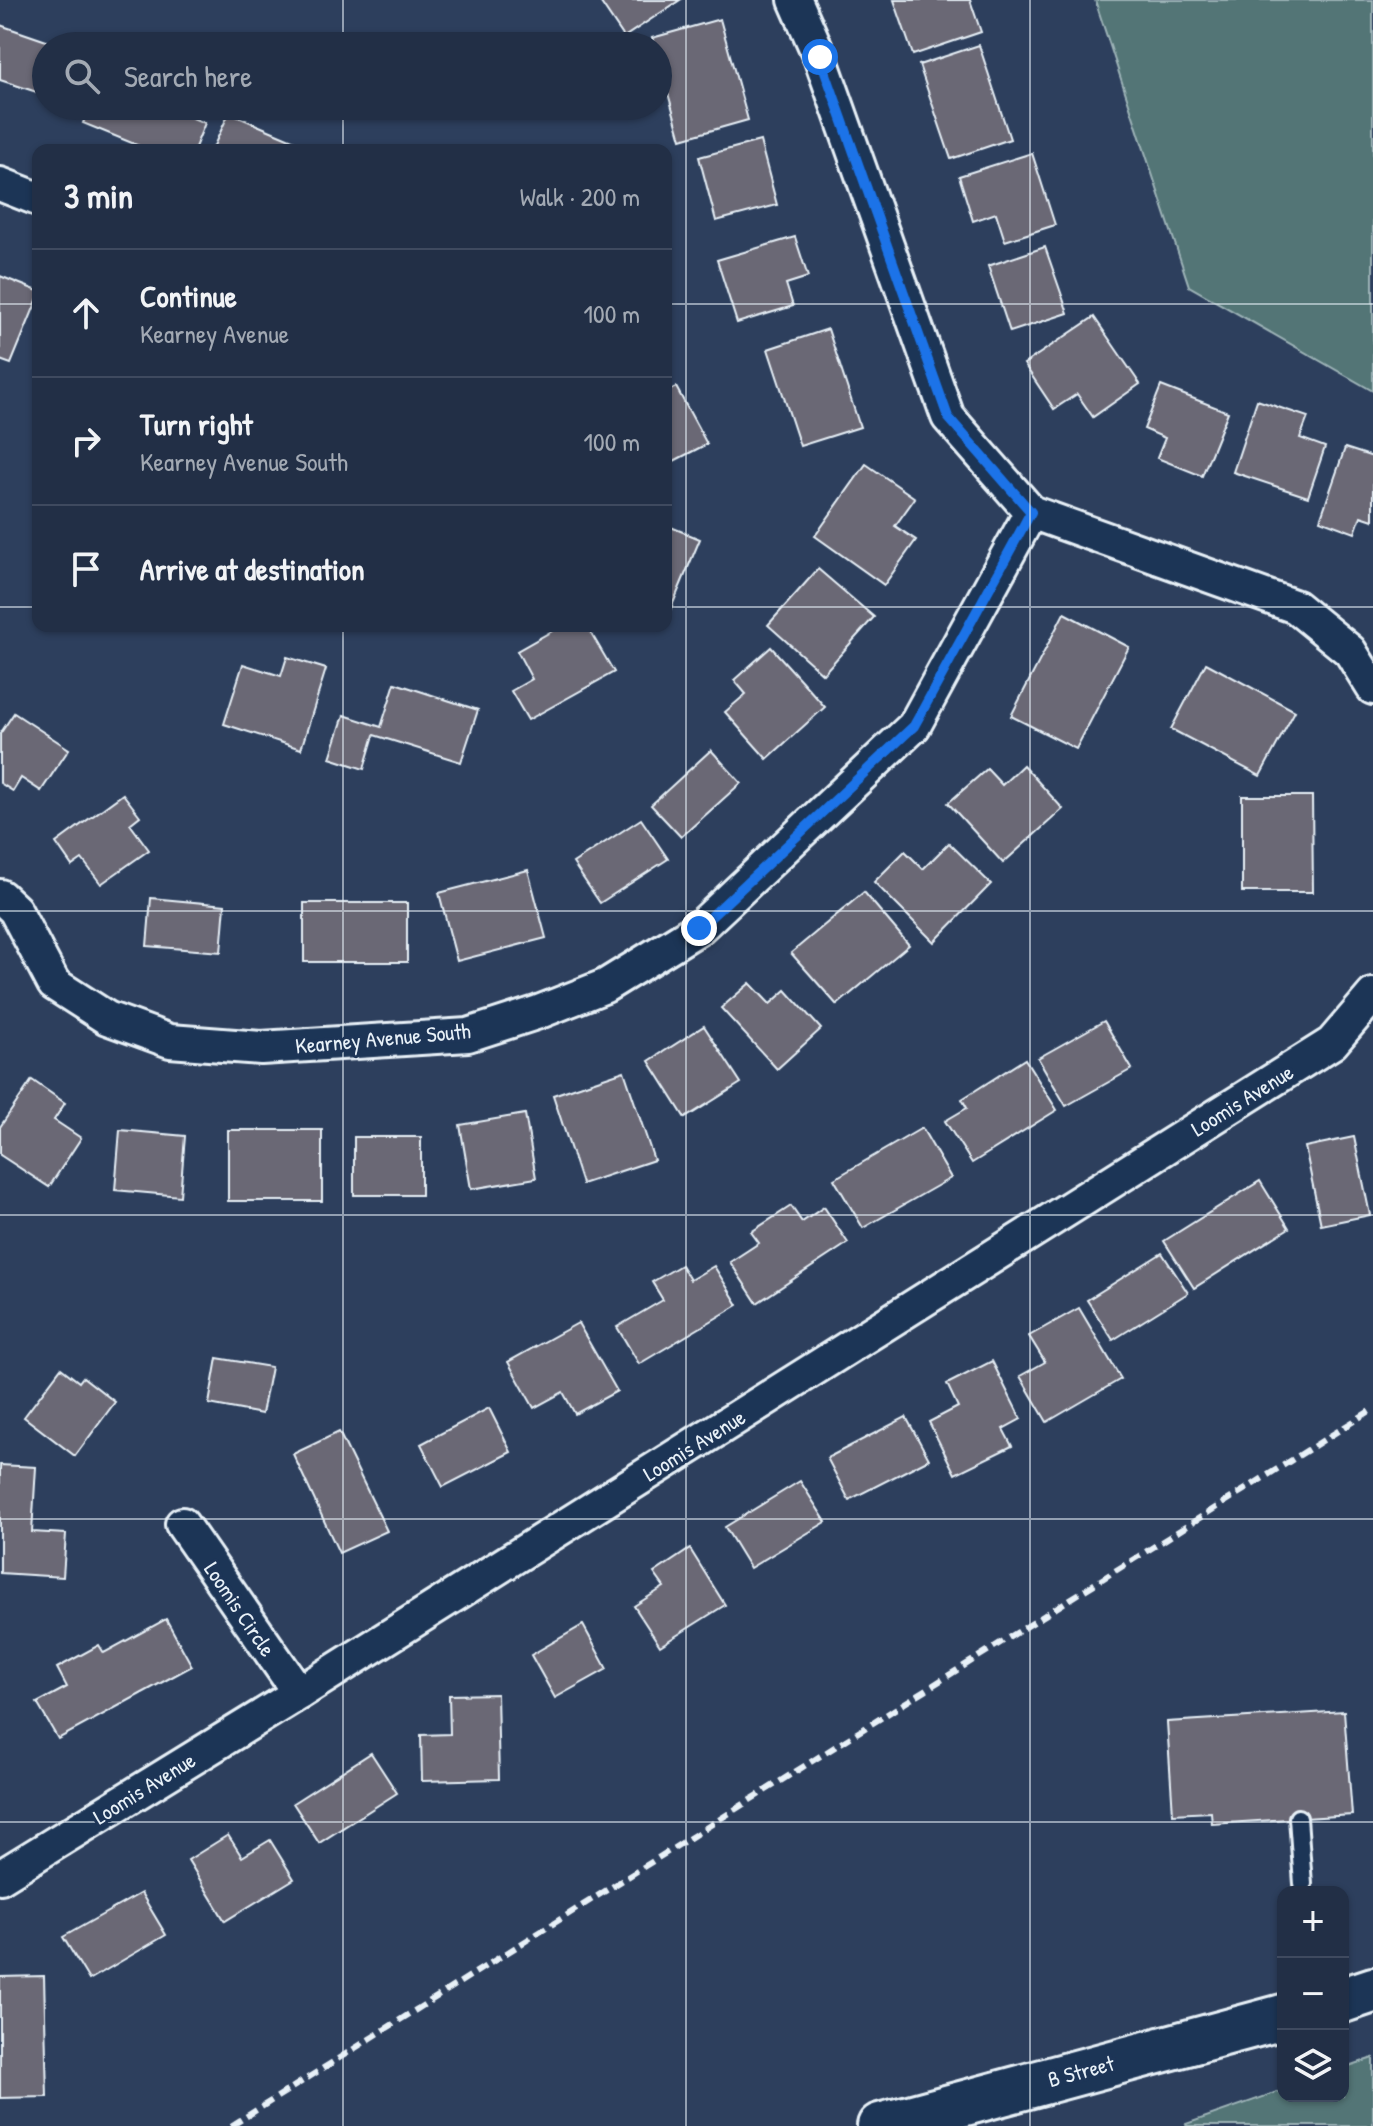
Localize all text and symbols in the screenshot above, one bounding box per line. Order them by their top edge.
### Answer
search box [32,32,672,120]
route start [802,39,838,75]
icon: search [60,54,104,98]
text: Search here [124,56,252,96]
text: 3 min [64,173,133,219]
text: Walk · 200 m [520,179,640,214]
text: Continue [140,276,237,316]
icon: ahead [64,291,108,335]
text: 100 m [584,296,640,331]
text: Kearney Avenue [140,316,289,351]
text: Turn right [140,404,253,444]
icon: right [64,419,108,463]
text: 100 m [584,424,640,459]
text: Kearney Avenue South [140,444,348,479]
icon: arrive [64,547,108,591]
text: Arrive at destination [140,549,365,589]
route end [681,910,717,946]
street label: Kearney Avenue South [294,1015,472,1061]
street label: Loomis Avenue [1185,1057,1299,1143]
street label: Loomis Avenue [637,1402,751,1488]
street label: Loomis Circle [197,1556,283,1662]
street label: Loomis Avenue [87,1745,201,1831]
map controls [1277,1886,1349,2102]
button: + [1277,1886,1349,1958]
button: − [1277,1958,1349,2030]
button: layers [1277,2030,1349,2102]
street label: B Street [1045,2048,1118,2094]

